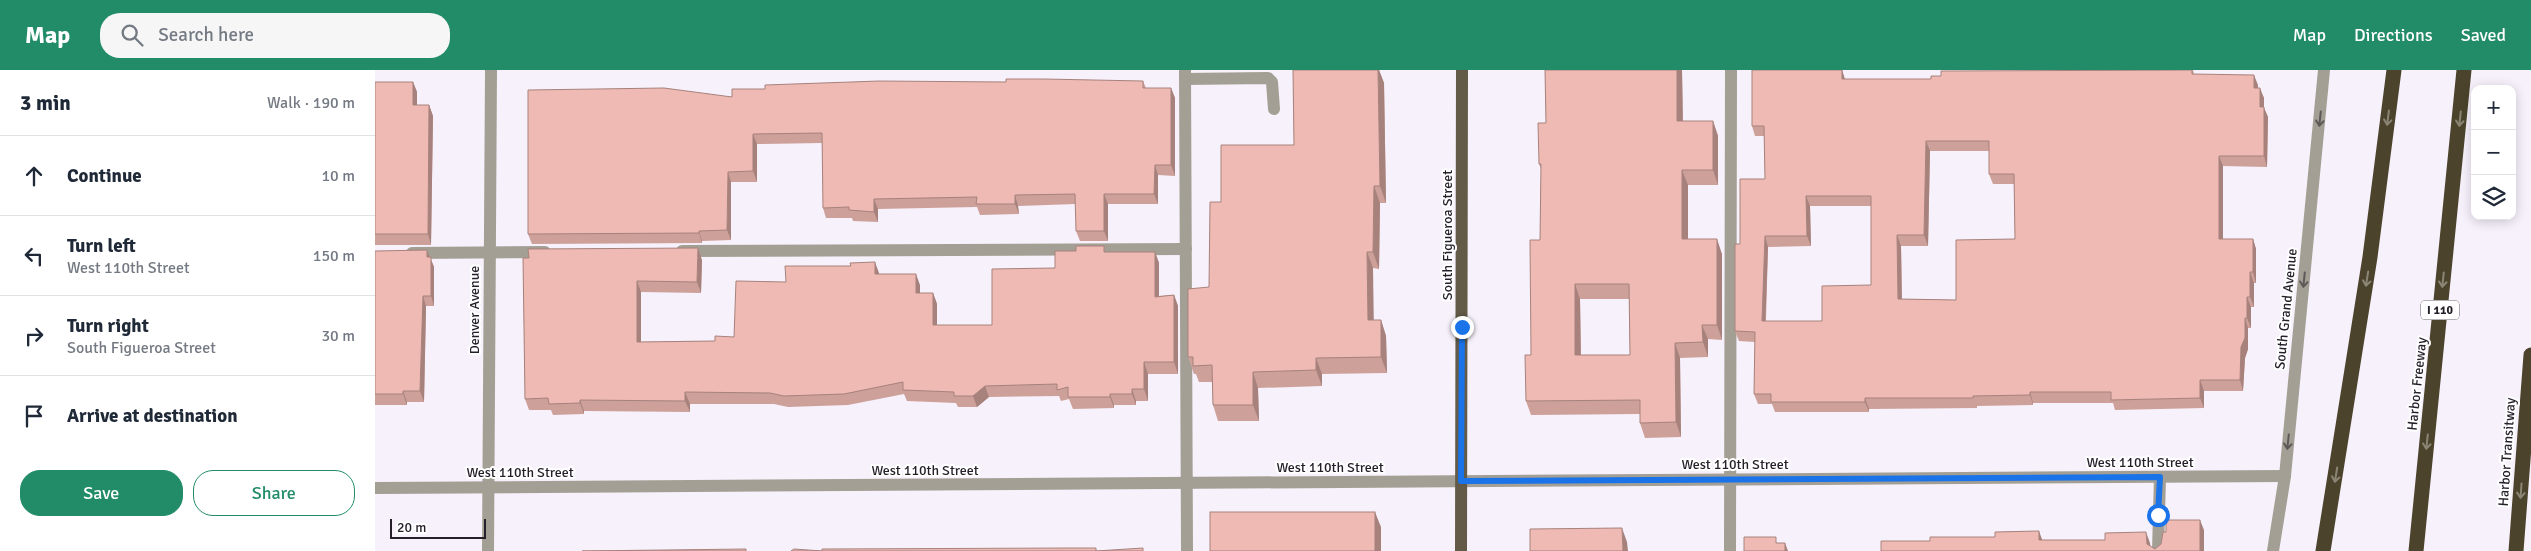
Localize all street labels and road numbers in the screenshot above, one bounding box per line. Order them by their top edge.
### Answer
street label: South Figueroa Street [1439,170,1456,300]
street label: South Grand Avenue [2271,248,2301,370]
street label: Denver Avenue [466,266,483,354]
road number: I 110 [2421,300,2459,320]
street label: Harbor Freeway [2404,336,2430,432]
street label: Harbor Transitway [2495,397,2519,507]
street label: West 110th Street [2086,454,2194,471]
street label: West 110th Street [1681,456,1789,473]
street label: West 110th Street [1276,459,1384,476]
street label: West 110th Street [871,462,979,479]
street label: West 110th Street [466,464,574,481]

